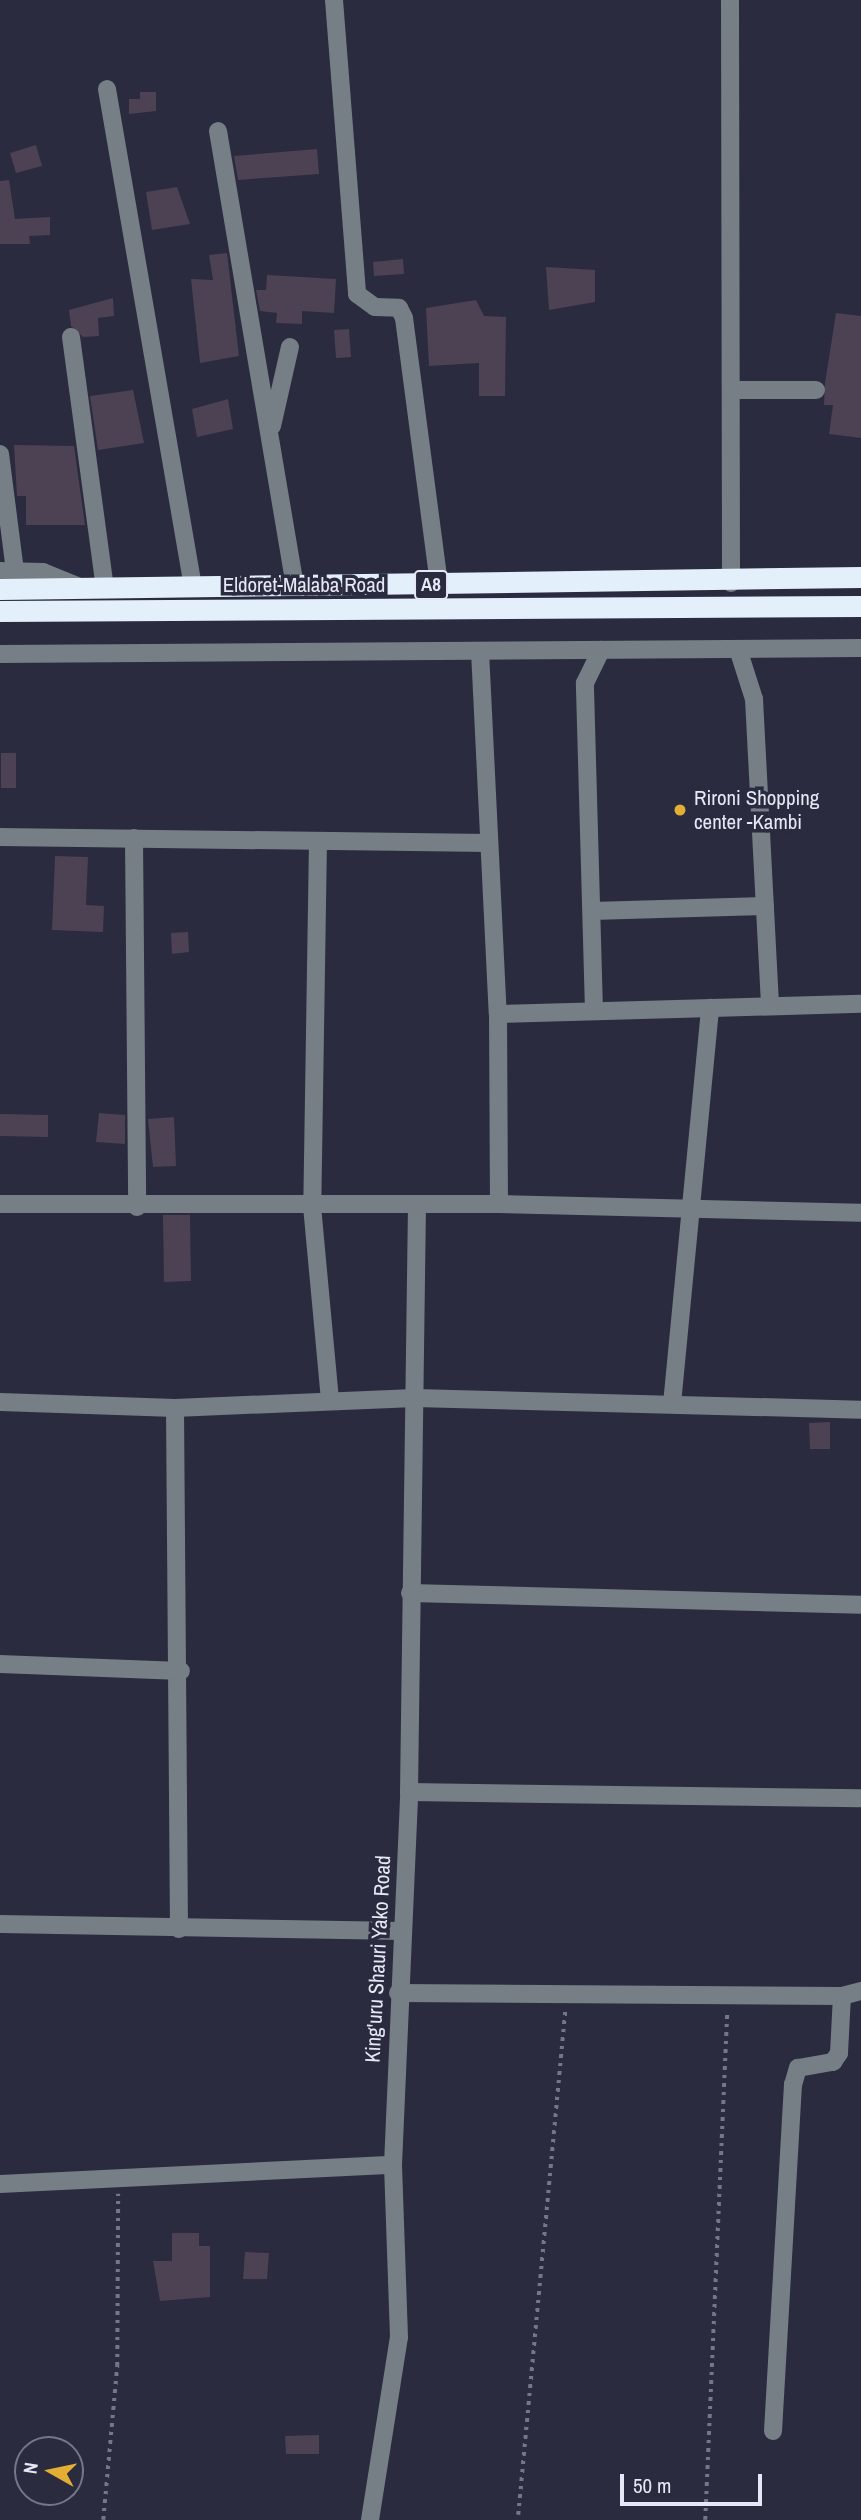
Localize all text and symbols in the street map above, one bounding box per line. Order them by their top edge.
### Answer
road number: A8 [414,570,448,600]
street label: Eldoret-Malaba Road [223,572,385,598]
place label: Rironi Shopping center -Kambi [694,785,819,835]
marker: Rironi Shopping center -Kambi [672,802,688,818]
street label: King'uru Shauri Yako Road [360,1855,396,2063]
north arrow [14,2436,84,2506]
text: N [17,2460,44,2476]
scale bar [623,2460,765,2504]
text: 50 m [633,2471,671,2500]

